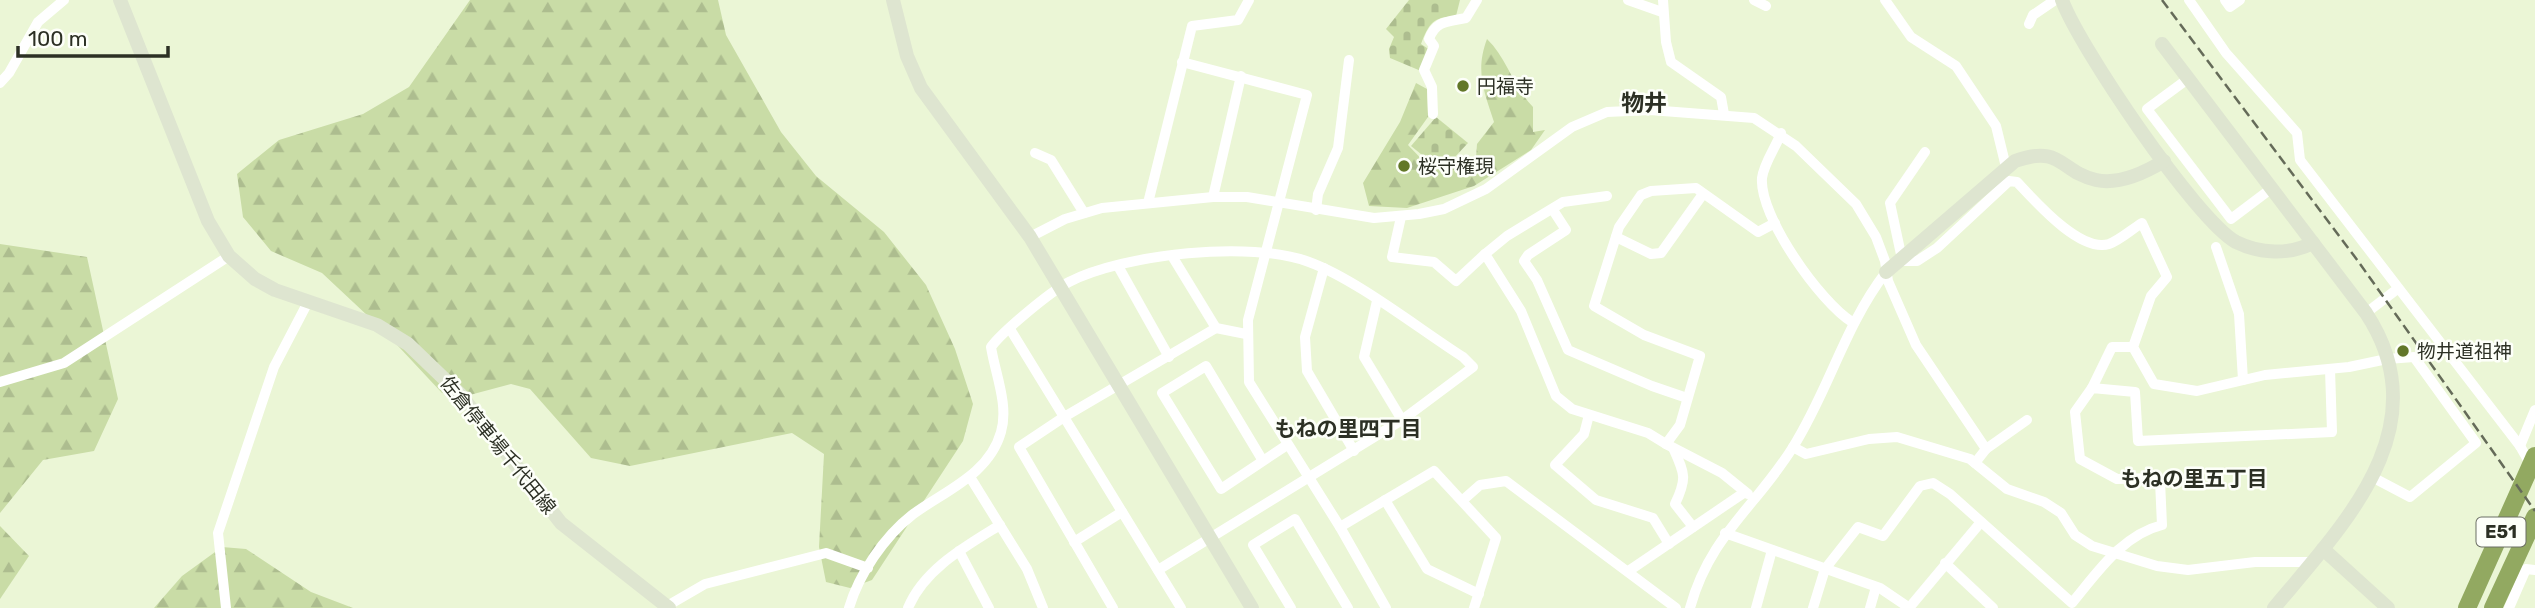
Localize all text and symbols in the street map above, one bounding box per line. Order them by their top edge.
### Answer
scale bar [18,14,168,58]
text: 100 m [28,26,87,51]
place label: 円福寺 [1477,75,1534,98]
marker: 円福寺 [1455,78,1471,94]
district label: 物井 [1621,89,1667,117]
place label: 桜守権現 [1418,155,1494,178]
marker: 桜守権現 [1396,158,1412,174]
place label: 物井道祖神 [2417,340,2512,363]
marker: 物井道祖神 [2395,343,2411,359]
street label: 佐倉停車場千代田線 [435,371,561,519]
district label: もねの里四丁目 [1275,416,1422,441]
district label: もねの里五丁目 [2121,466,2268,491]
road number: E51 [2476,518,2526,546]

